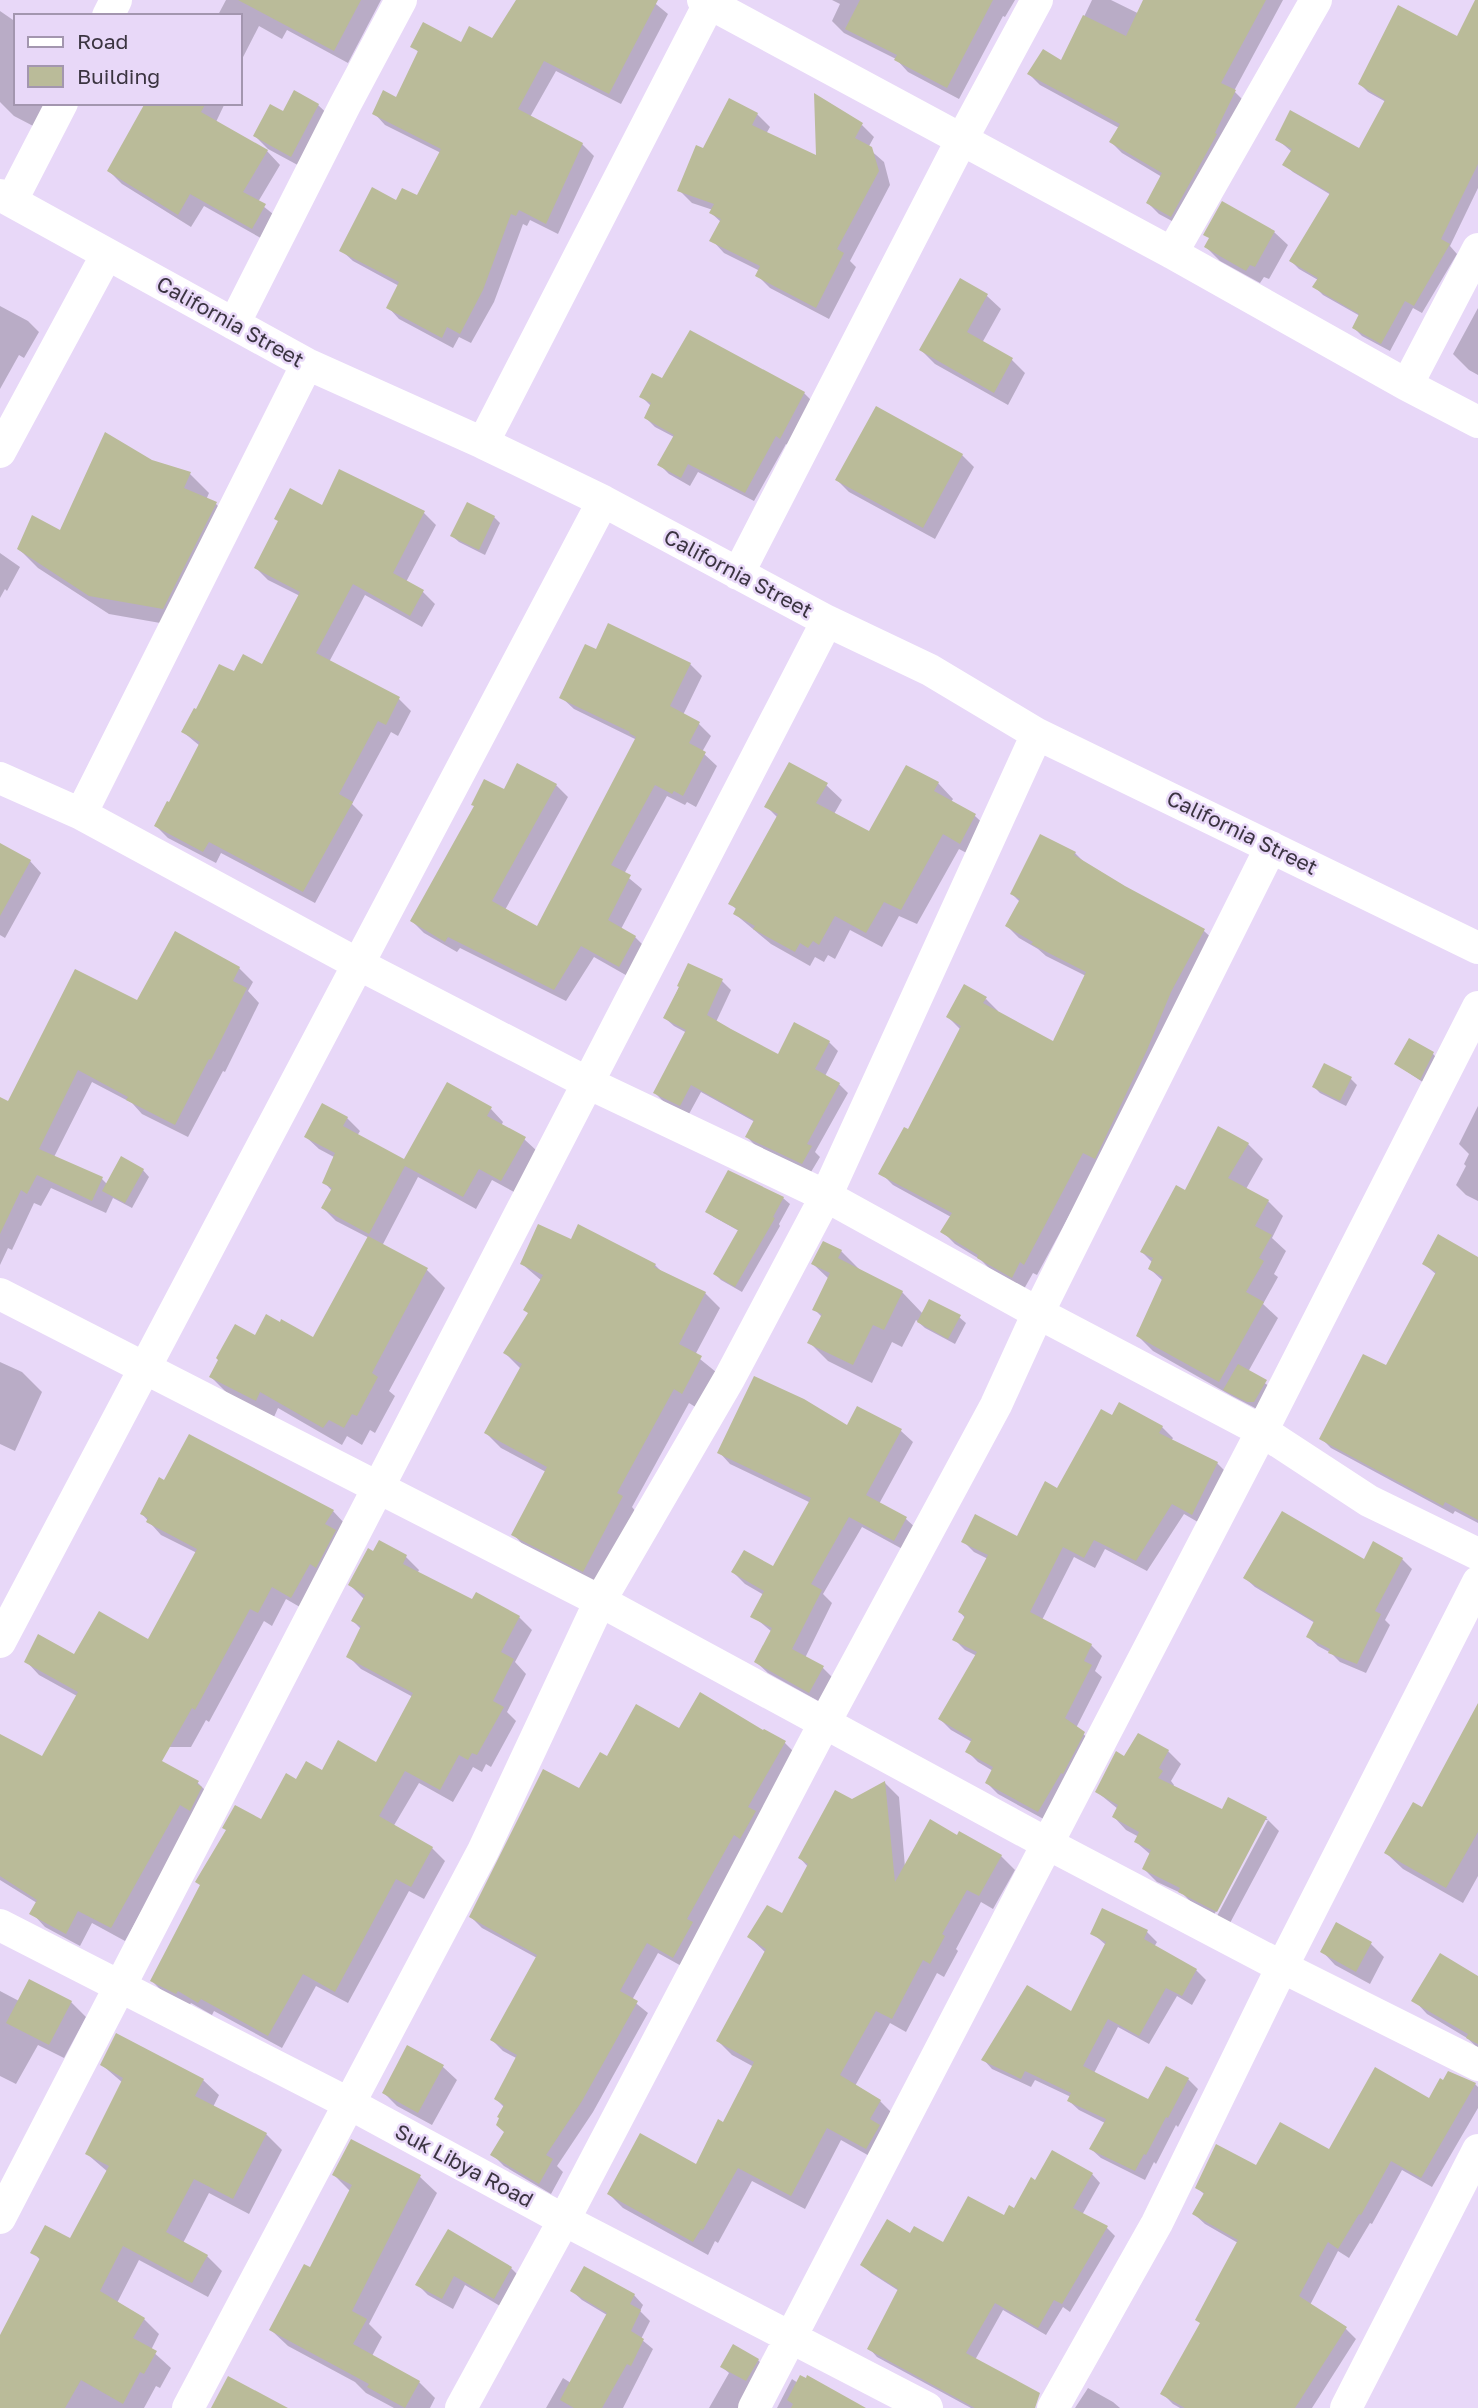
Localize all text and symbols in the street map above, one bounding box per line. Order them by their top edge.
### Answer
legend [14,14,242,105]
text: Road [77,28,128,54]
text: Building [77,63,160,89]
street label: California Street [152,270,309,372]
street label: California Street [660,523,817,623]
street label: California Street [1163,784,1322,880]
street label: Suk Libya Road [391,2118,538,2213]

